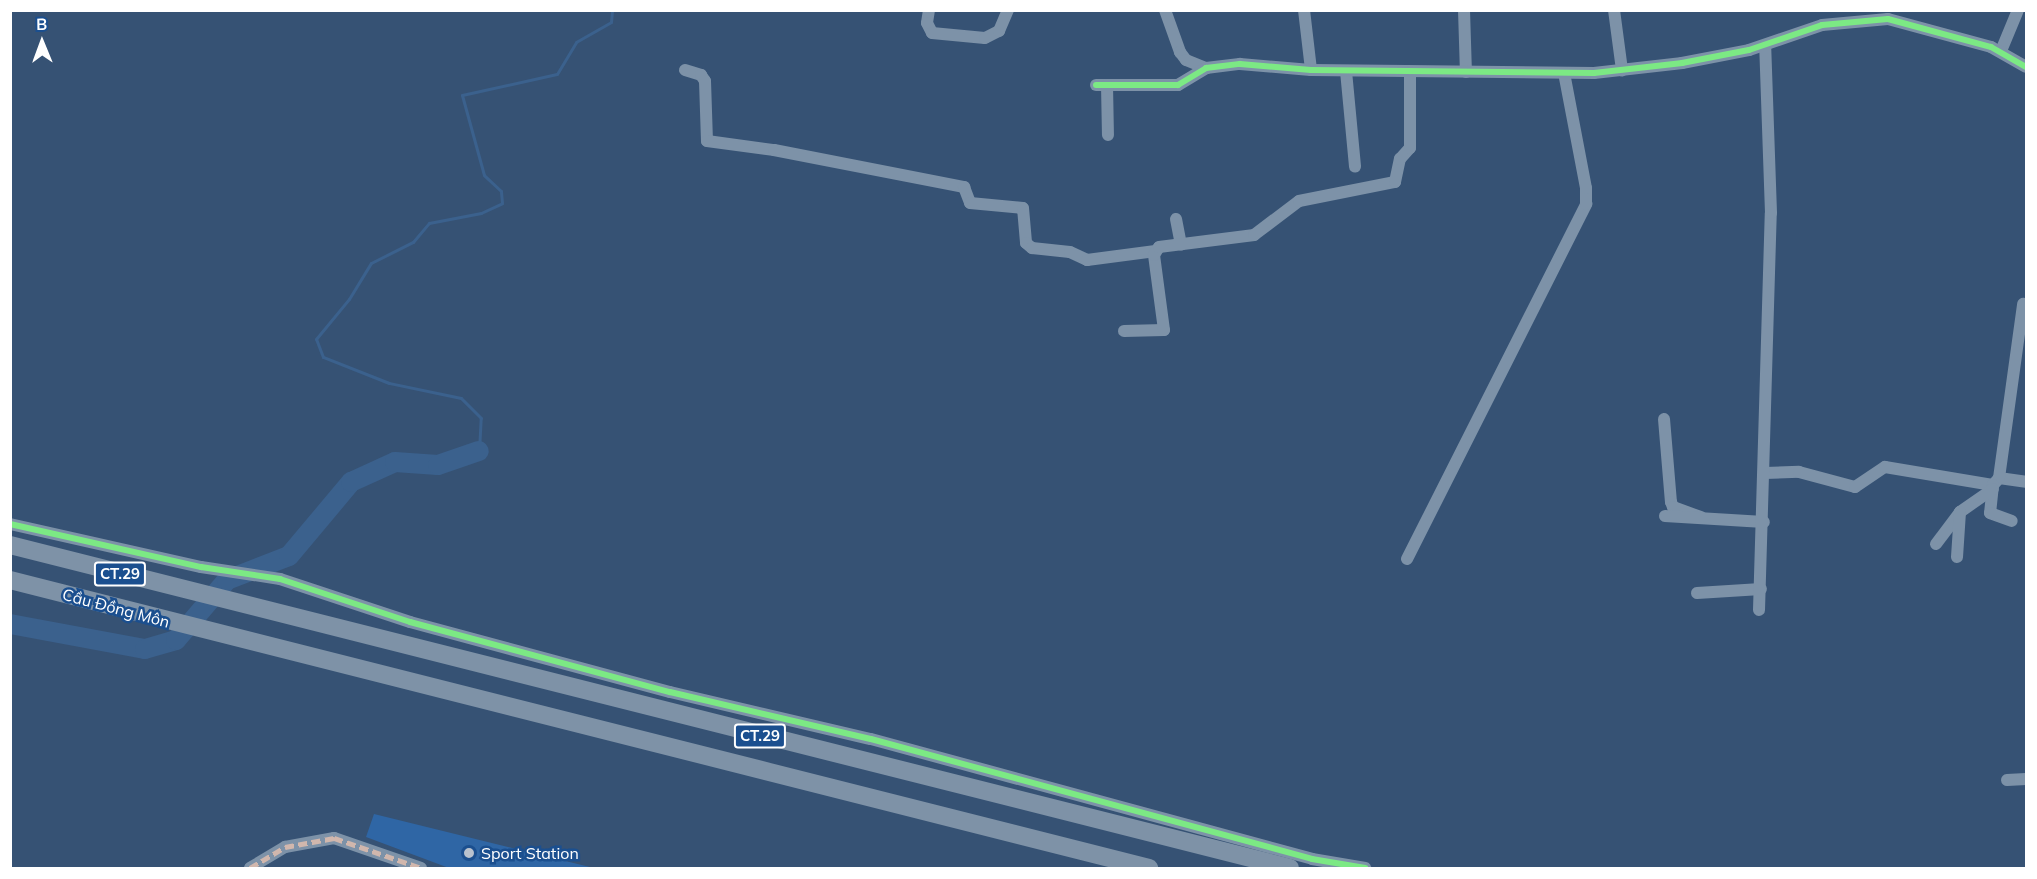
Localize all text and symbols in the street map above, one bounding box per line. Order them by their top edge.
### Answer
north arrow [12,12,72,72]
text: B [36,14,47,34]
road number: CT.29 [93,562,147,586]
street label: Cầu Đồng Môn [60,584,172,632]
road number: CT.29 [733,724,787,748]
place label: Sport Station [481,843,579,863]
marker: Sport Station [462,846,476,860]

